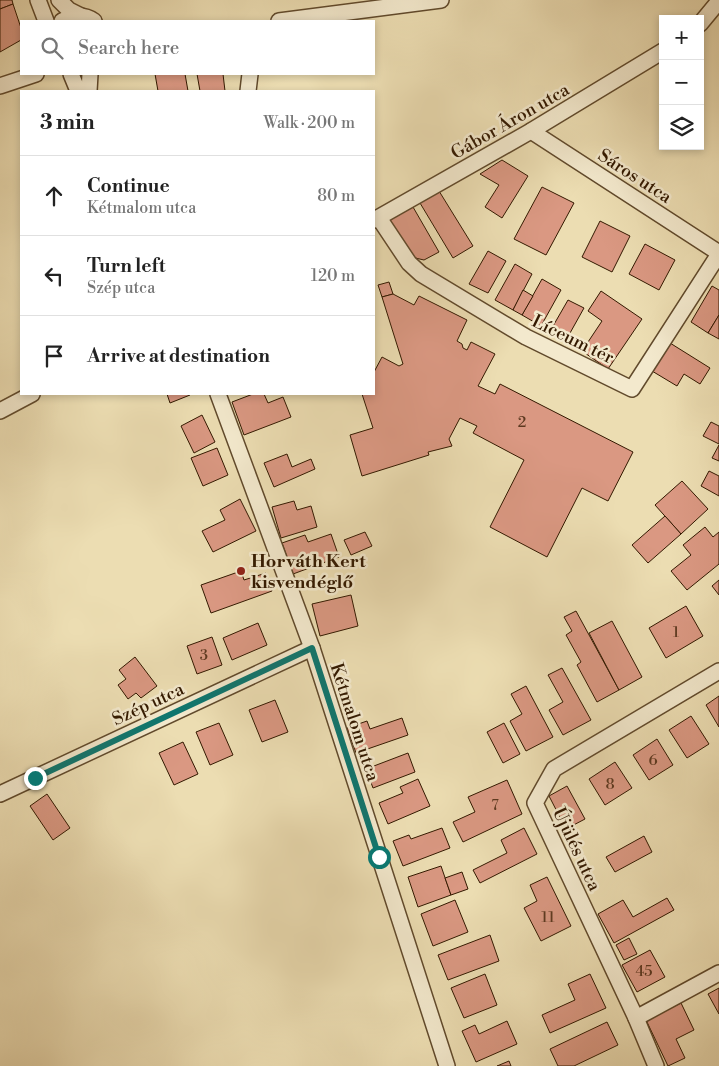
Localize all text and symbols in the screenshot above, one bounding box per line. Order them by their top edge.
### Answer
map controls [659,15,704,150]
button: + [659,15,704,60]
search box [20,20,375,75]
icon: search [38,34,66,62]
text: Search here [78,36,179,60]
button: − [659,60,704,105]
street label: Gábor Áron utca [447,78,574,165]
button: layers [659,105,704,150]
text: 3 min [40,110,95,136]
text: Walk · 200 m [263,113,355,133]
street label: Sáros utca [594,144,677,209]
text: Continue [87,174,170,198]
icon: ahead [40,182,68,210]
text: 80 m [317,186,355,206]
text: Kétmalom utca [87,198,196,218]
text: Turn left [87,254,166,278]
icon: left [40,262,68,290]
text: 120 m [311,266,355,286]
text: Szép utca [87,278,155,298]
street label: Líceum tér [528,310,618,369]
icon: arrive [40,342,68,370]
text: Arrive at destination [87,344,270,368]
house number: 2 [518,413,526,432]
place label: Horváth Kert kisvendéglő [251,550,366,594]
marker: Horváth Kert kisvendéglő [235,565,247,577]
house number: 1 [673,623,680,642]
house number: 3 [200,646,208,665]
street label: Kétmalom utca [325,660,385,785]
street label: Szép utca [109,677,189,731]
house number: 6 [648,751,658,770]
route end [24,767,47,790]
house number: 8 [605,775,615,794]
house number: 7 [491,796,499,815]
street label: Újülés utca [547,804,606,896]
route start [368,846,391,869]
house number: 11 [541,908,555,927]
house number: 45 [635,962,653,981]

